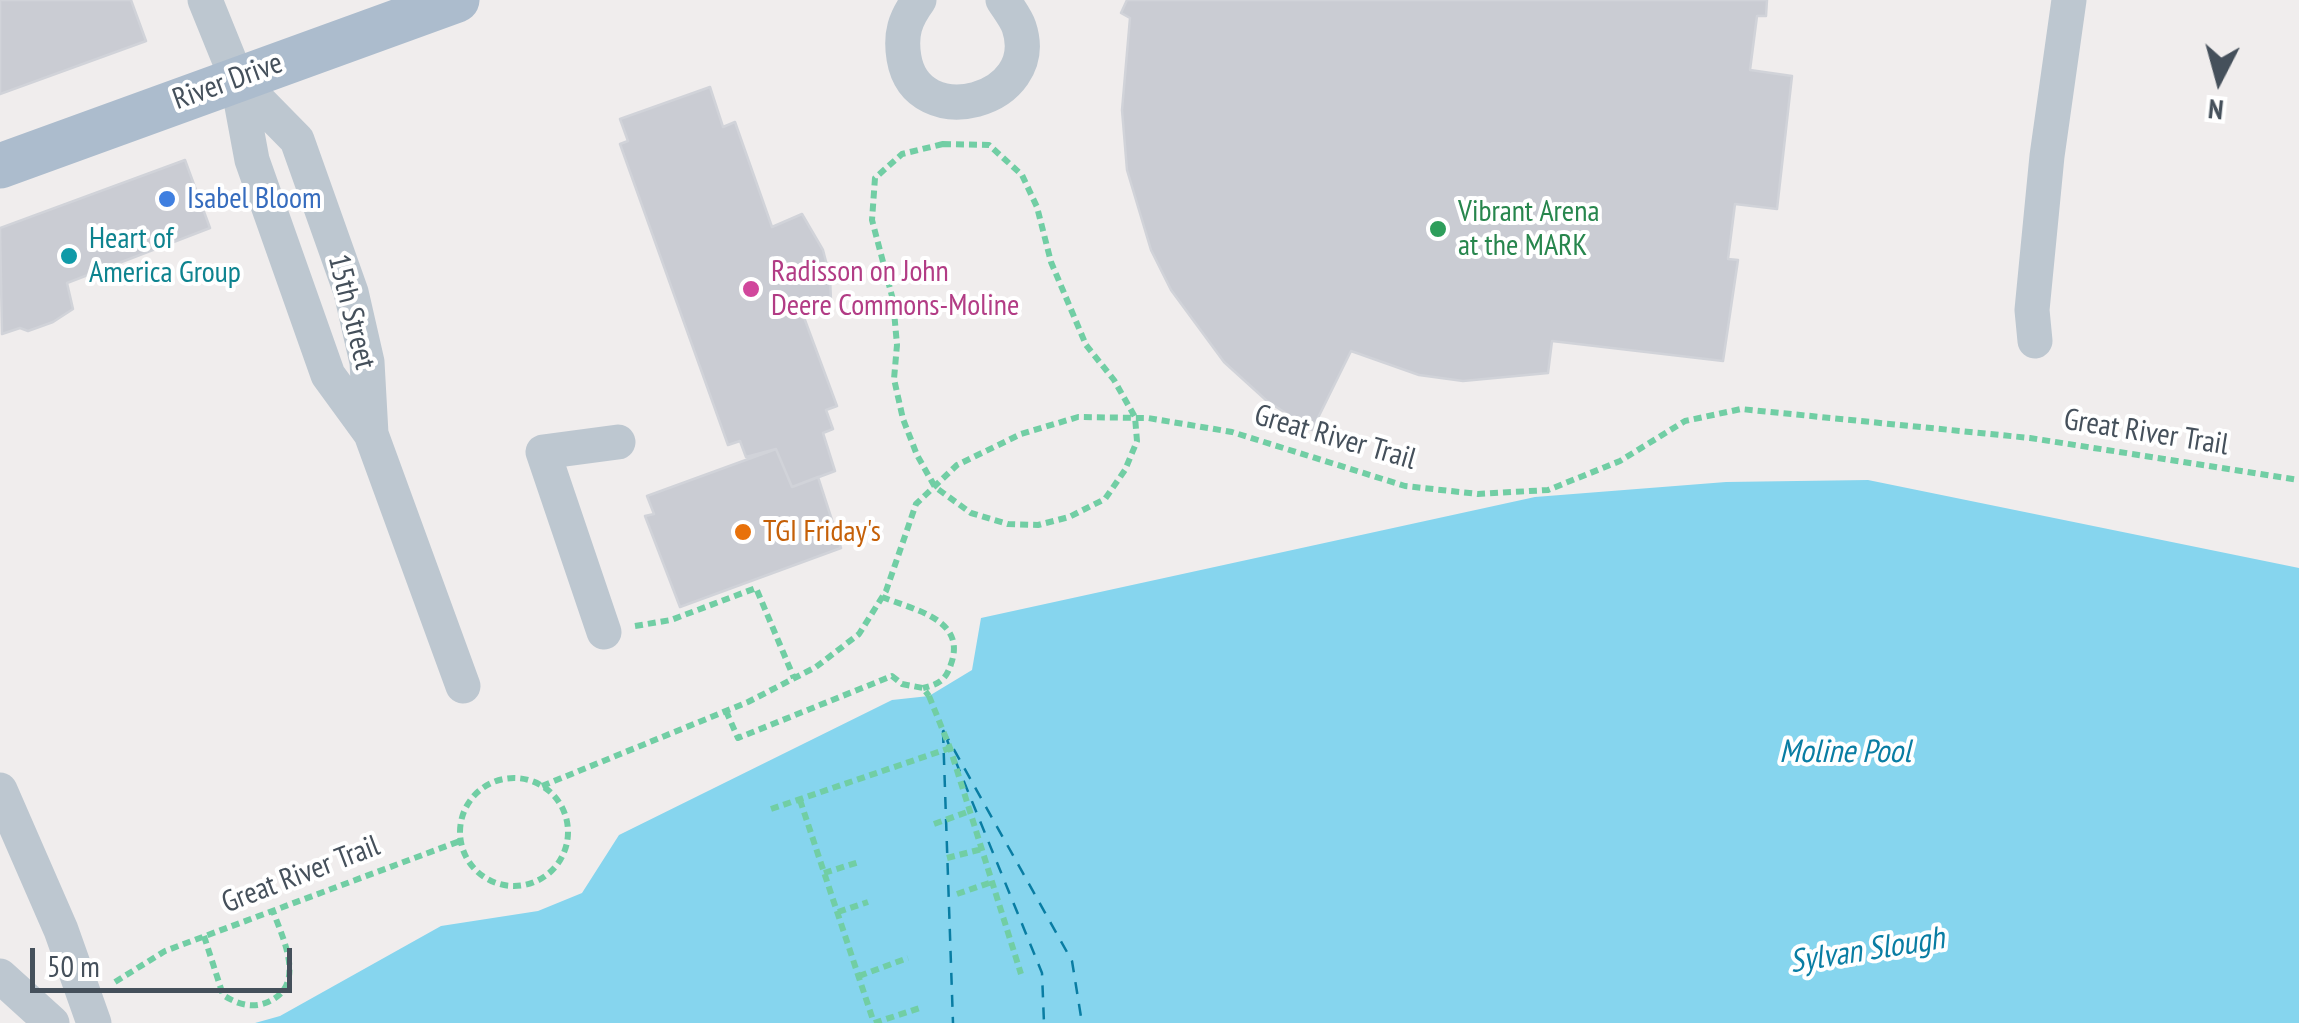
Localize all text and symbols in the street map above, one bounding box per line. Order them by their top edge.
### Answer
north arrow [2169,30,2269,130]
street label: River Drive [168,46,288,118]
text: N [2206,91,2225,130]
place label: Isabel Bloom [187,181,321,217]
marker: Isabel Bloom [156,188,178,210]
place label: Vibrant Arena at the MARK [1458,194,1599,264]
marker: Vibrant Arena at the MARK [1427,218,1449,240]
place label: Heart of America Group [89,221,241,292]
marker: Heart of America Group [58,245,80,267]
street label: 15th Street [319,251,383,373]
place label: Radisson on John Deere Commons-Moline [771,254,1019,324]
marker: Radisson on John Deere Commons-Moline [740,278,762,300]
street label: Great River Trail [1250,398,1420,478]
street label: Great River Trail [2061,402,2231,464]
place label: TGI Friday's [763,514,881,550]
marker: TGI Friday's [732,521,754,543]
water label: Moline Pool [1779,734,1911,772]
street label: Great River Trail [217,828,385,922]
water label: Sylvan Slough [1787,920,1947,982]
scale bar [35,928,298,990]
text: 50 m [47,946,100,985]

